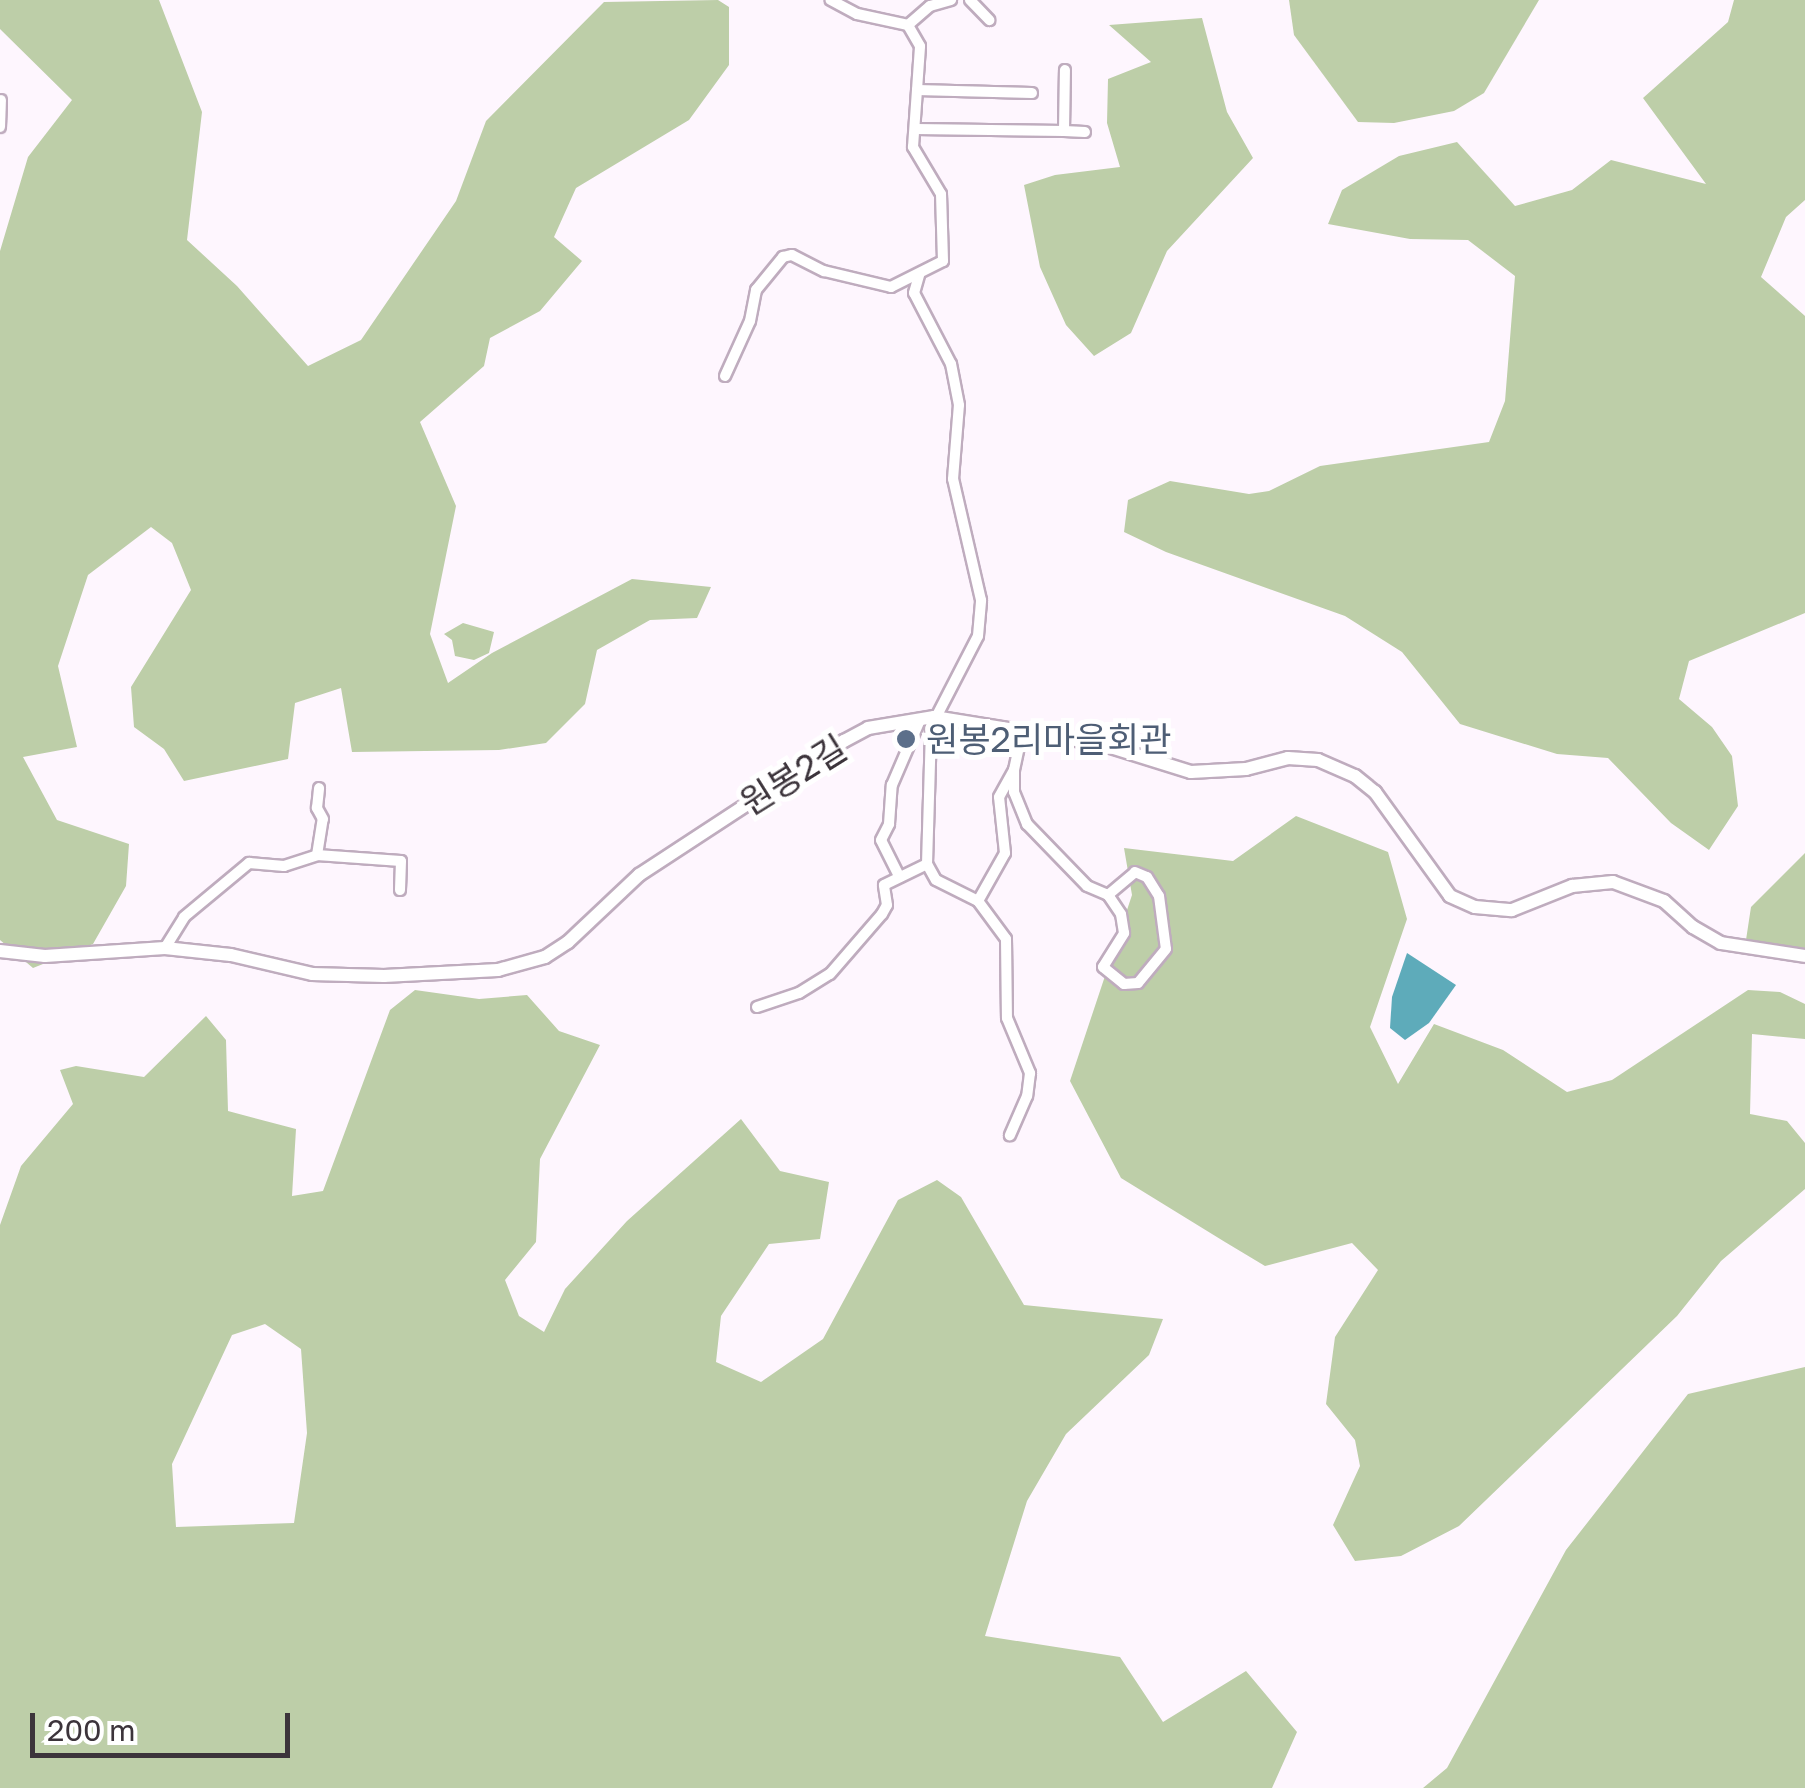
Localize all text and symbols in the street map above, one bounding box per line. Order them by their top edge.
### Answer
place label: 원봉2리마을회관 [926,718,1172,760]
street label: 원봉2길 [732,726,854,824]
marker: 원봉2리마을회관 [895,728,917,750]
scale bar [35,1693,295,1755]
text: 200 m [47,1712,136,1748]

